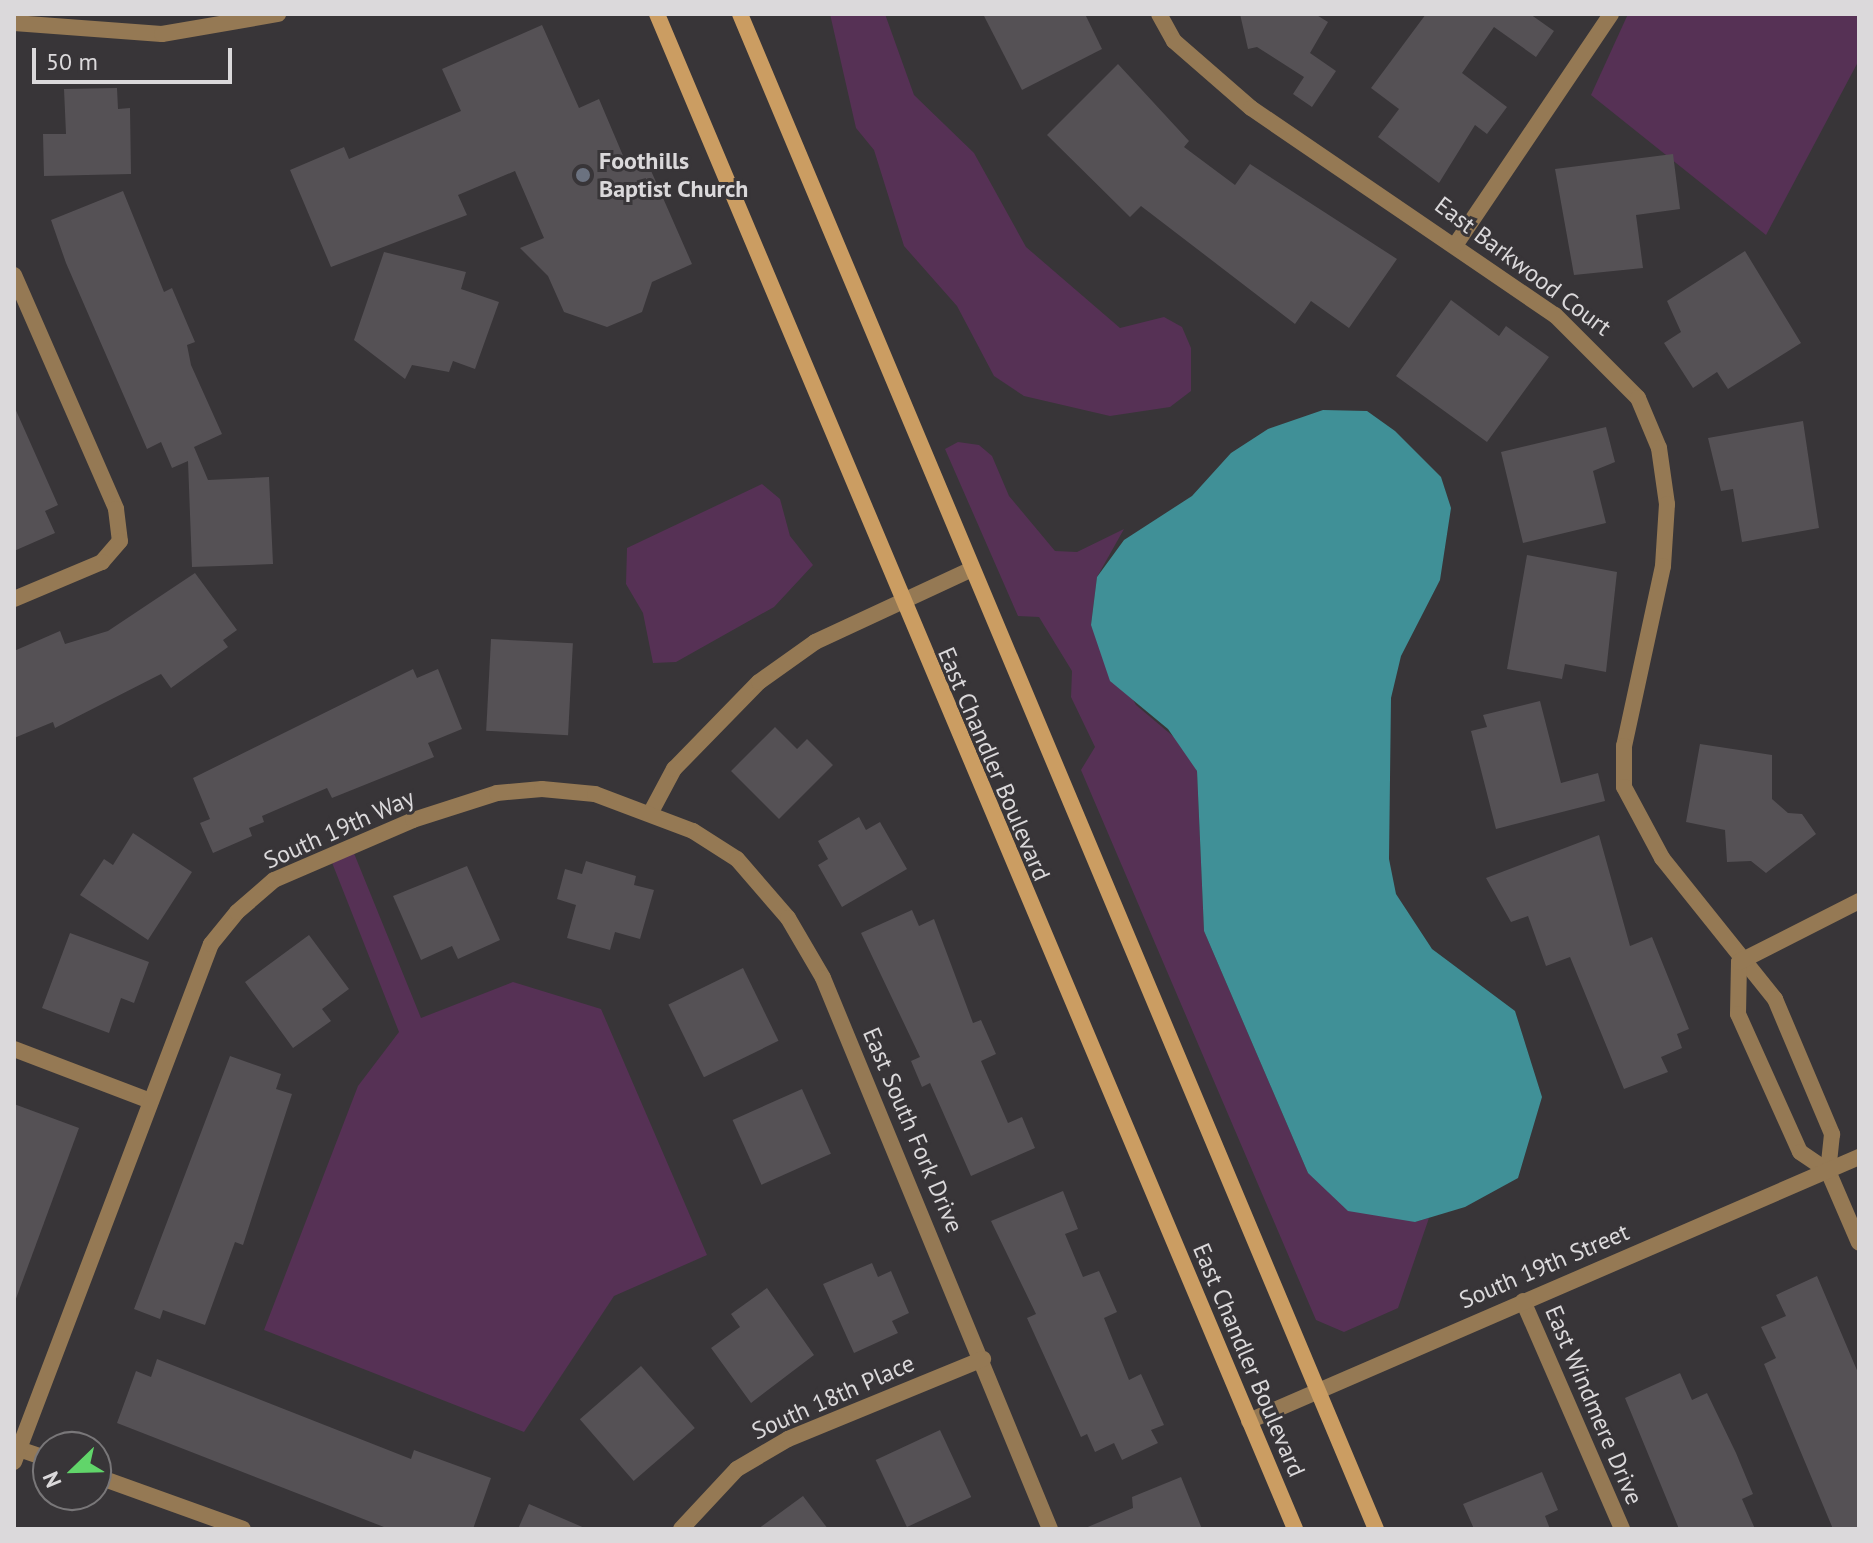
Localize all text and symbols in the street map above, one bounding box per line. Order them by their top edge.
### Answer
scale bar [36,32,236,82]
text: 50 m [46,46,98,77]
place label: Foothills Baptist Church [599,147,749,203]
marker: Foothills Baptist Church [574,166,592,184]
street label: East Barkwood Court [1429,190,1617,342]
street label: East Chandler Boulevard [932,643,1056,885]
street label: South 19th Way [259,783,419,875]
street label: East South Fork Drive [857,1023,969,1237]
street label: South 19th Street [1455,1217,1633,1315]
street label: East Chandler Boulevard [1187,1239,1311,1481]
street label: East Windmere Drive [1539,1301,1649,1509]
street label: South 18th Place [747,1348,919,1446]
north arrow [32,1431,112,1511]
text: N [36,1467,67,1492]

